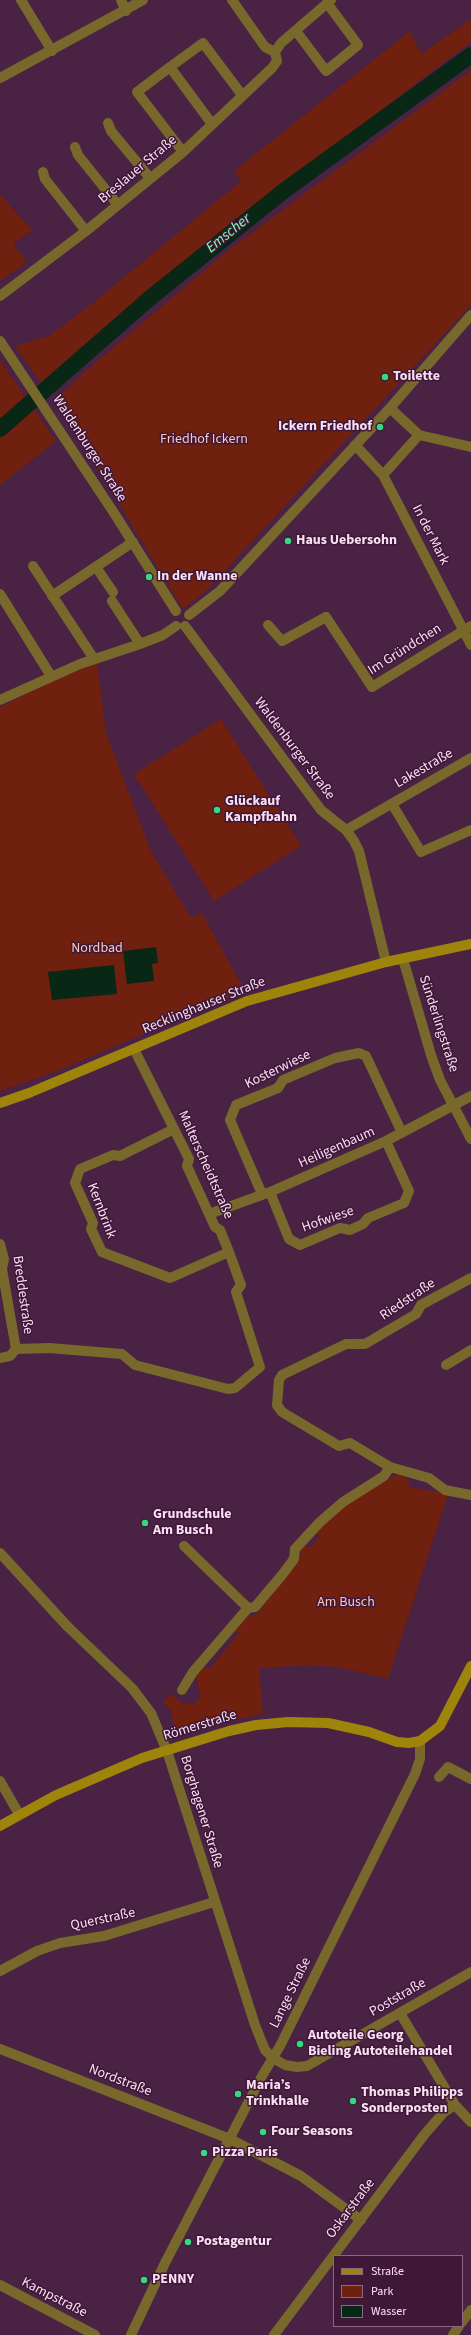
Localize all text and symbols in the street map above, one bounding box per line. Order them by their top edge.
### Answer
street label: Breslauer Straße [95,132,181,208]
water label: Emscher [203,211,255,257]
place label: Toilette [393,369,440,385]
marker: Toilette [380,372,390,382]
street label: Waldenburger Straße [48,393,130,505]
place label: Ickern Friedhof [278,419,372,435]
marker: Ickern Friedhof [375,422,385,432]
park label: Friedhof Ickern [160,432,248,448]
street label: In der Mark [408,502,452,568]
place label: Haus Uebersohn [296,533,397,549]
marker: Haus Uebersohn [283,536,293,546]
place label: In der Wanne [157,569,238,585]
marker: In der Wanne [144,572,154,582]
street label: Im Gründchen [365,621,445,679]
street label: Waldenburger Straße [250,695,338,803]
street label: Lakestraße [392,746,456,792]
place label: Glückauf Kampfbahn [225,794,297,826]
marker: Glückauf Kampfbahn [212,805,222,815]
park label: Nordbad [71,941,123,957]
street label: Sünderlingstraße [414,973,462,1075]
street label: Recklinghauser Straße [140,974,268,1038]
street label: Kosterwiese [242,1047,314,1093]
street label: Malterscheidtstraße [174,1108,236,1222]
street label: Heiligenbaum [296,1124,378,1172]
street label: Kernbrink [83,1181,119,1241]
street label: Hofwiese [300,1203,356,1237]
street label: Breddestraße [8,1255,36,1335]
street label: Riedstraße [377,1275,439,1325]
place label: Grundschule Am Busch [153,1507,231,1540]
marker: Grundschule Am Busch [140,1518,150,1528]
park label: Am Busch [317,1595,375,1611]
street label: Römerstraße [161,1707,239,1745]
street label: Borghagener Straße [176,1754,226,1870]
street label: Querstraße [69,1905,137,1935]
street label: Lange Straße [267,1955,315,2031]
street label: Poststraße [367,1975,429,2021]
place label: Autoteile Georg Bieling Autoteilehandel [308,2028,452,2060]
marker: Autoteile Georg Bieling Autoteilehandel [295,2039,305,2049]
street label: Nordstraße [86,2061,154,2101]
place label: Maria’s Trinkhalle [246,2078,309,2110]
place label: Thomas Philipps Sonderposten [361,2085,463,2118]
marker: Maria’s Trinkhalle [233,2089,243,2099]
marker: Thomas Philipps Sonderposten [348,2096,358,2106]
place label: Four Seasons [271,2124,353,2140]
marker: Four Seasons [258,2127,268,2137]
place label: Pizza Paris [212,2145,278,2161]
marker: Pizza Paris [199,2148,209,2158]
street label: Oskarstraße [323,2176,379,2242]
place label: Postagentur [196,2234,271,2250]
marker: Postagentur [183,2237,193,2247]
legend [333,2255,463,2327]
text: Straße [371,2263,404,2280]
place label: PENNY [152,2272,194,2288]
street label: Kampstraße [18,2274,90,2322]
marker: PENNY [139,2275,149,2285]
text: Park [371,2283,393,2300]
text: Wasser [371,2303,406,2320]

